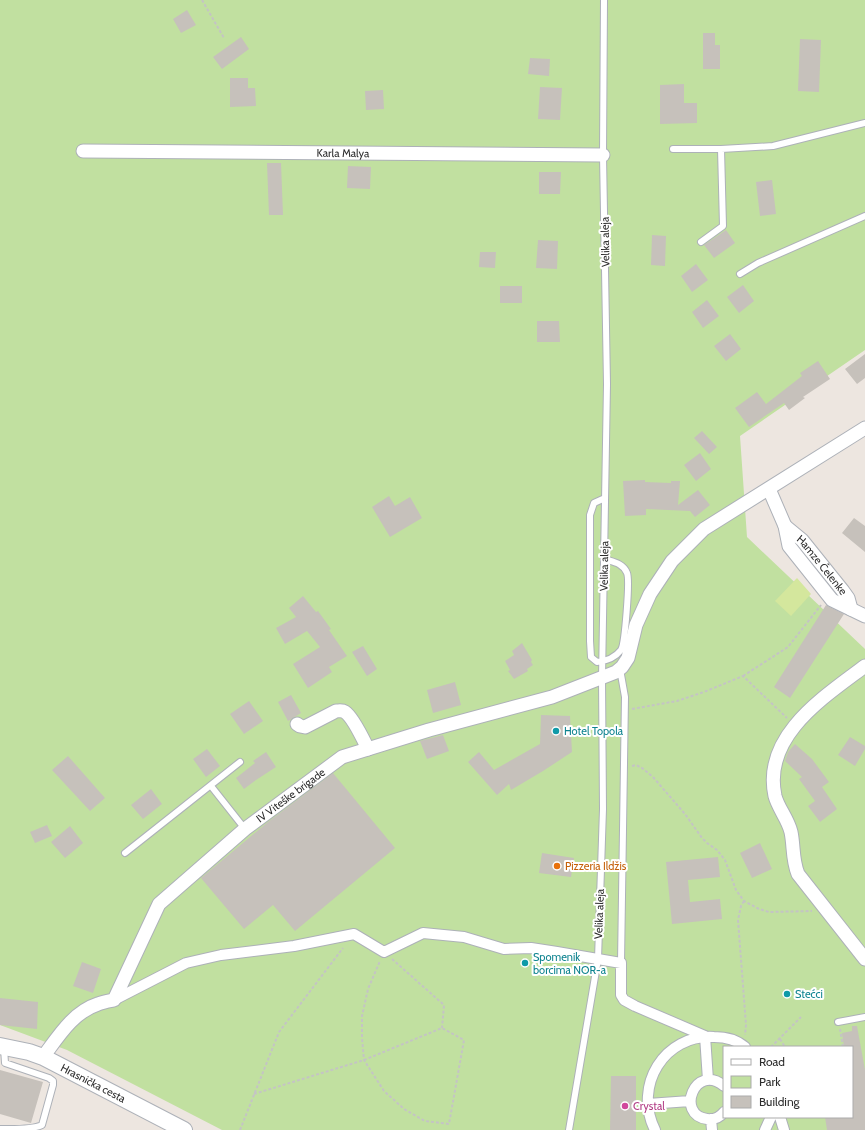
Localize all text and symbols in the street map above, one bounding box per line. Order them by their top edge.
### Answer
street label: Karla Malya [317,146,370,160]
street label: Velika aleja [598,216,612,267]
street label: Hamze Čelenke [794,532,851,598]
street label: Velika aleja [597,540,611,591]
place label: Hotel Topola [564,724,624,738]
marker: Hotel Topola [551,726,561,736]
street label: IV Viteške brigade [253,765,328,826]
place label: Pizzeria Ildžis [565,859,627,873]
marker: Pizzeria Ildžis [552,861,562,871]
street label: Velika aleja [591,888,607,939]
place label: Spomenik borcima NOR-a [533,950,607,977]
marker: Spomenik borcima NOR-a [520,958,530,968]
place label: Stećci [795,987,823,1001]
marker: Stećci [782,989,792,999]
legend [723,1046,853,1118]
text: Road [759,1054,785,1069]
street label: Hrasnička cesta [58,1060,129,1106]
text: Park [759,1074,781,1089]
text: Building [759,1094,801,1109]
place label: Crystal [633,1099,665,1113]
marker: Crystal [620,1101,630,1111]

